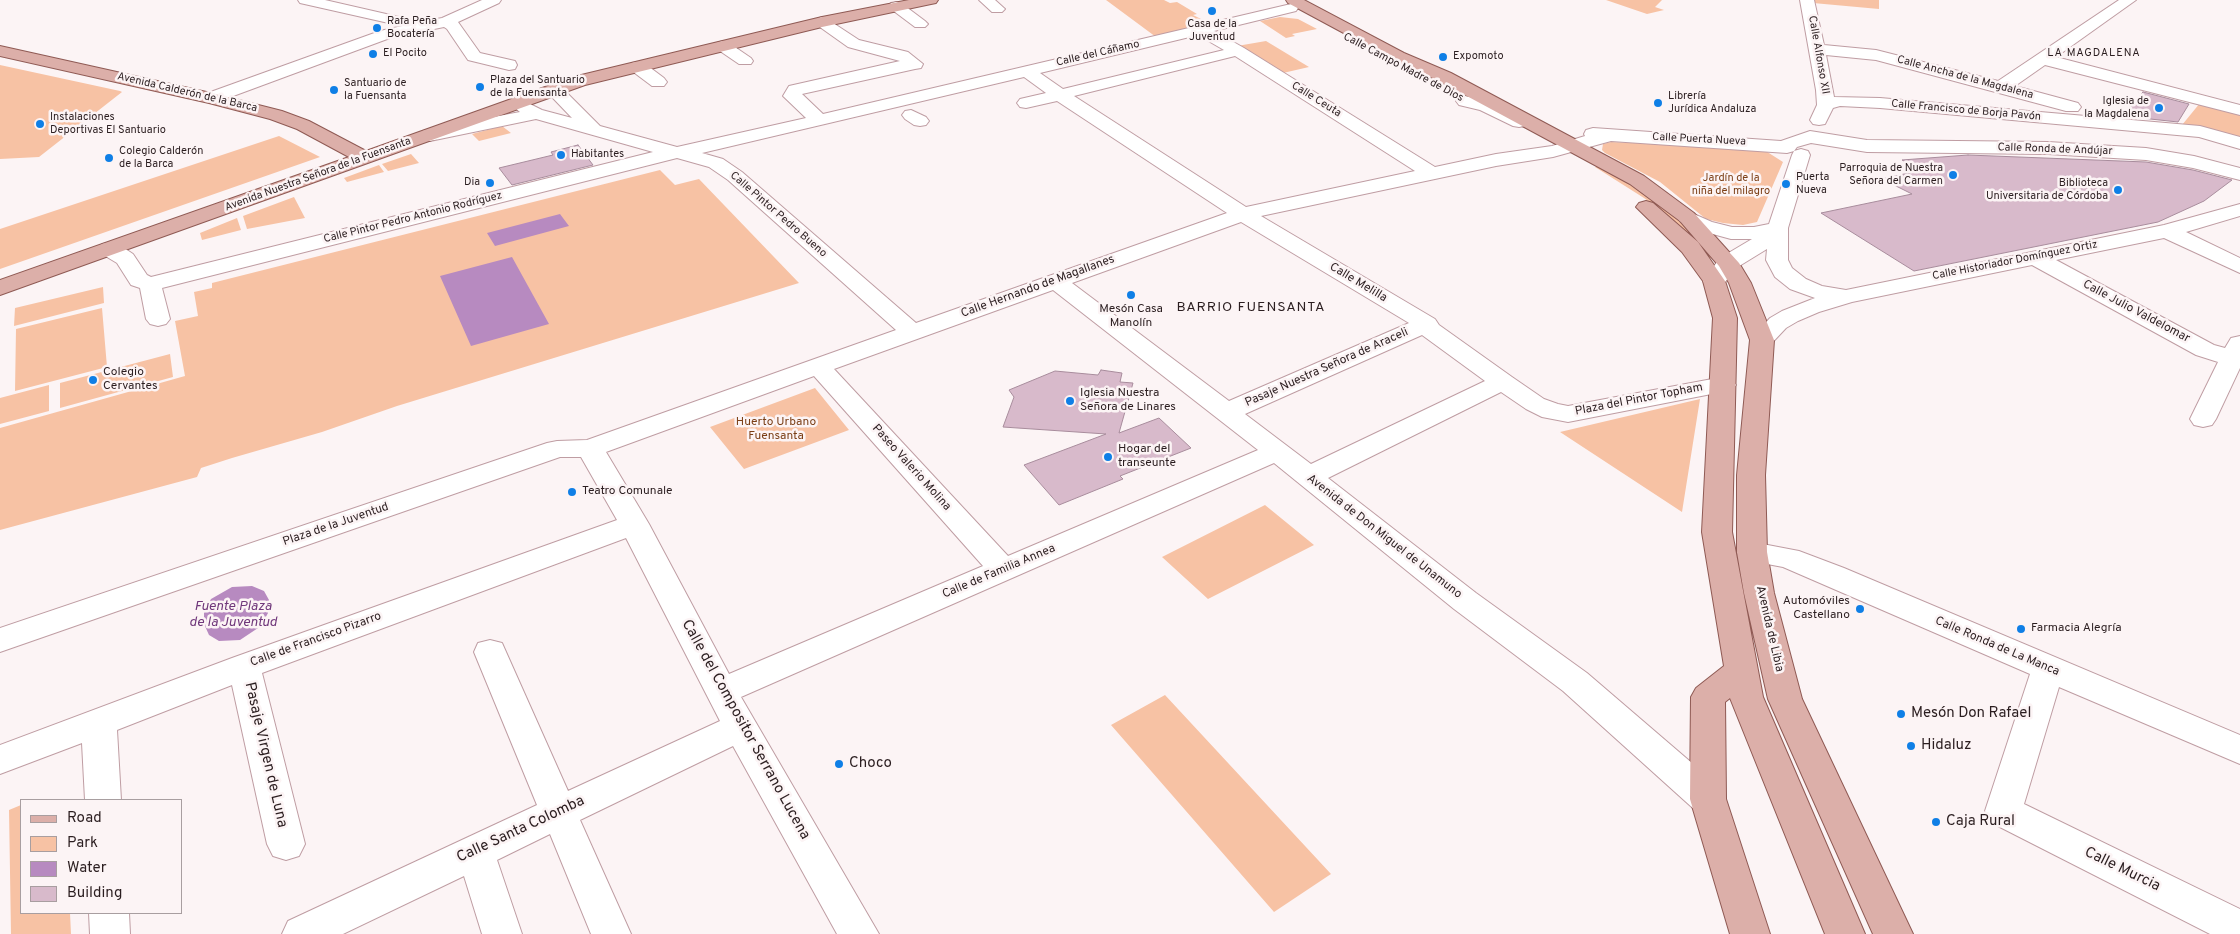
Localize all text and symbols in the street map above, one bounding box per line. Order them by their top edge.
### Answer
marker: Casa de la Juventud [1206,5,1218,17]
place label: Rafa Peña Bocatería [387,15,437,41]
street label: Calle Alfonso XII [1805,15,1831,95]
place label: Casa de la Juventud [1187,18,1237,44]
marker: Rafa Peña Bocatería [371,22,383,34]
street label: Calle Campo Madre de Dios [1341,31,1465,105]
street label: Calle del Cáñamo [1055,38,1141,70]
place label: El Pocito [383,47,427,61]
district label: LA MAGDALENA [2046,47,2142,61]
marker: El Pocito [367,48,379,60]
place label: Expomoto [1453,50,1504,64]
marker: Expomoto [1437,51,1449,63]
street label: Calle Ancha de la Magdalena [1895,53,2035,103]
street label: Avenida Calderón de la Barca [116,70,258,116]
place label: Plaza del Santuario de la Fuensanta [490,74,585,100]
place label: Santuario de la Fuensanta [344,77,406,103]
street label: Calle Ceuta [1289,79,1343,121]
marker: Plaza del Santuario de la Fuensanta [474,81,486,93]
marker: Santuario de la Fuensanta [328,84,340,96]
place label: Librería Jurídica Andaluza [1668,90,1756,116]
place label: Iglesia de la Magdalena [2084,95,2149,121]
marker: Librería Jurídica Andaluza [1652,97,1664,109]
street label: Calle Francisco de Borja Pavón [1891,98,2041,124]
marker: Iglesia de la Magdalena [2153,102,2165,114]
place label: Instalaciones Deportivas El Santuario [50,111,166,137]
marker: Instalaciones Deportivas El Santuario [34,118,46,130]
street label: Calle Puerta Nueva [1652,131,1746,149]
street label: Avenida Nuestra Señora de la Fuensanta [223,135,413,215]
street label: Calle Ronda de Andújar [1997,141,2113,159]
place label: Colegio Calderón de la Barca [119,145,203,171]
place label: Habitantes [571,148,624,162]
marker: Habitantes [555,149,567,161]
marker: Colegio Calderón de la Barca [103,152,115,164]
place label: Parroquia de Nuestra Señora del Carmen [1839,162,1943,188]
street label: Calle Pintor Pedro Bueno [727,169,829,261]
marker: Parroquia de Nuestra Señora del Carmen [1947,169,1959,181]
place label: Puerta Nueva [1796,171,1829,197]
park label: Jardín de la niña del milagro [1692,172,1770,198]
place label: Dia [464,176,480,190]
marker: Dia [484,177,496,189]
place label: Biblioteca Universitaria de Córdoba [1986,177,2108,203]
marker: Puerta Nueva [1780,178,1792,190]
marker: Biblioteca Universitaria de Córdoba [2112,184,2124,196]
street label: Calle Pintor Pedro Antonio Rodríguez [322,189,504,247]
street label: Calle Historiador Domínguez Ortiz [1931,238,2099,284]
street label: Calle Hernando de Magallanes [959,252,1117,322]
street label: Calle Melilla [1327,260,1389,306]
street label: Calle Julio Valdelomar [2080,278,2192,346]
marker: Mesón Casa Manolín [1125,289,1137,301]
district label: BARRIO FUENSANTA [1175,300,1327,316]
place label: Mesón Casa Manolín [1099,303,1163,331]
street label: Pasaje Nuestra Señora de Araceli [1243,325,1411,411]
place label: Colegio Cervantes [103,366,158,394]
marker: Colegio Cervantes [87,374,99,386]
street label: Plaza del Pintor Topham [1574,381,1704,419]
place label: Iglesia Nuestra Señora de Linares [1080,387,1176,415]
marker: Iglesia Nuestra Señora de Linares [1064,395,1076,407]
park label: Huerto Urbano Fuensanta [736,416,816,444]
street label: Paseo Valerio Molina [868,422,954,514]
place label: Hogar del transeunte [1118,443,1176,471]
marker: Hogar del transeunte [1102,451,1114,463]
street label: Avenida de Don Miguel de Unamuno [1304,472,1464,602]
place label: Teatro Comunale [582,485,673,499]
marker: Teatro Comunale [566,486,578,498]
street label: Plaza de la Juventud [281,500,391,550]
street label: Calle de Familia Annea [940,542,1058,602]
street label: Avenida de Libia [1752,585,1786,673]
place label: Automóviles Castellano [1783,595,1850,623]
water label: Fuente Plaza de la Juventud [189,599,277,632]
marker: Automóviles Castellano [1854,603,1866,615]
street label: Calle de Francisco Pizarro [249,610,383,670]
street label: Calle Ronda de La Manca [1933,614,2061,680]
street label: Calle del Compositor Serrano Lucena [677,617,813,843]
place label: Farmacia Alegría [2031,622,2122,636]
marker: Farmacia Alegría [2015,623,2027,635]
street label: Pasaje Virgen de Luna [240,681,290,829]
place label: Mesón Don Rafael [1911,705,2031,723]
marker: Mesón Don Rafael [1895,708,1907,720]
place label: Hidaluz [1921,737,1972,755]
marker: Hidaluz [1905,740,1917,752]
place label: Choco [849,755,892,773]
marker: Choco [833,758,845,770]
street label: Calle Santa Colomba [454,792,588,868]
legend [20,799,182,914]
text: Road [67,809,102,828]
place label: Caja Rural [1946,813,2015,831]
marker: Caja Rural [1930,816,1942,828]
text: Park [67,834,98,853]
street label: Calle Murcia [2081,844,2163,896]
text: Water [67,859,106,878]
text: Building [67,884,122,903]

